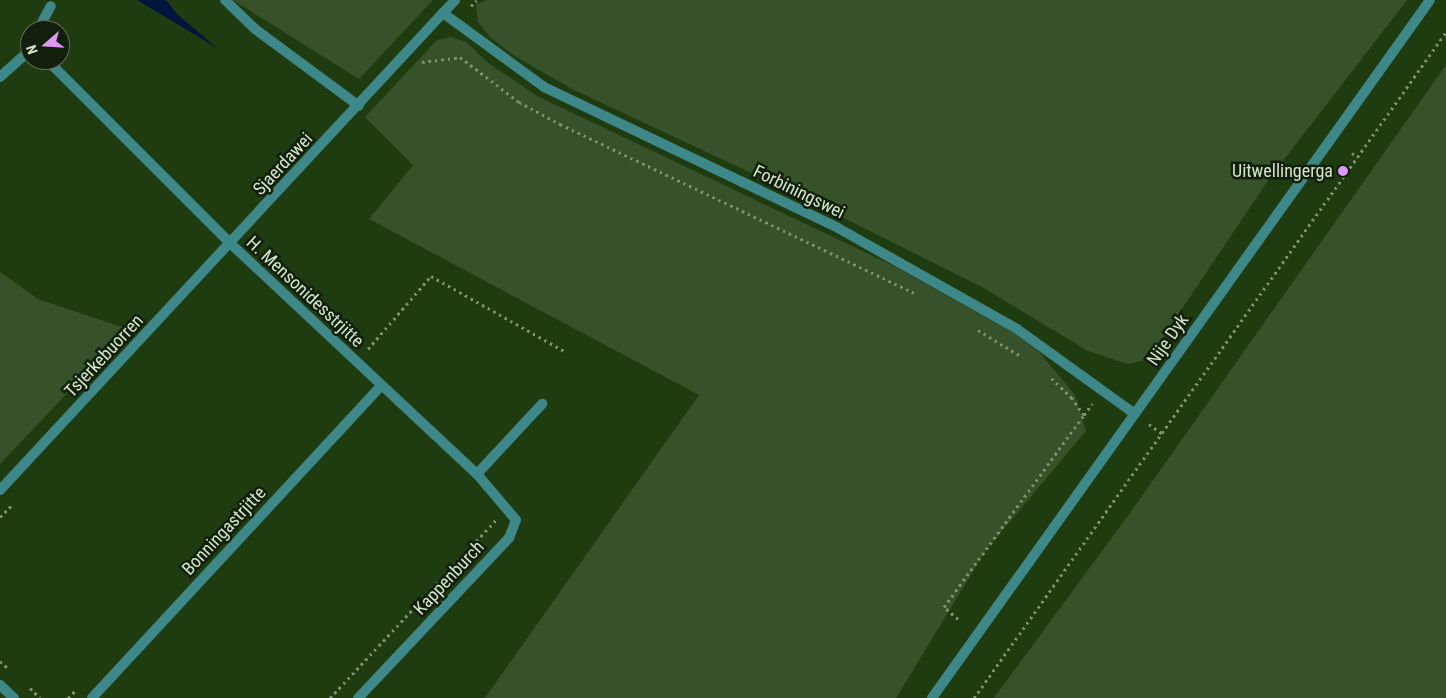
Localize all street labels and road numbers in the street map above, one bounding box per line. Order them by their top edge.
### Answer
street label: Sjaerdawei [249,128,317,200]
street label: Forbiningswei [750,161,848,223]
street label: H. Mensonidesstrjitte [242,232,368,352]
street label: Tsjerkebuorren [60,310,148,402]
street label: Nije Dyk [1143,310,1193,370]
street label: Bonningastrjitte [178,482,270,580]
street label: Kappenburch [409,537,489,619]

